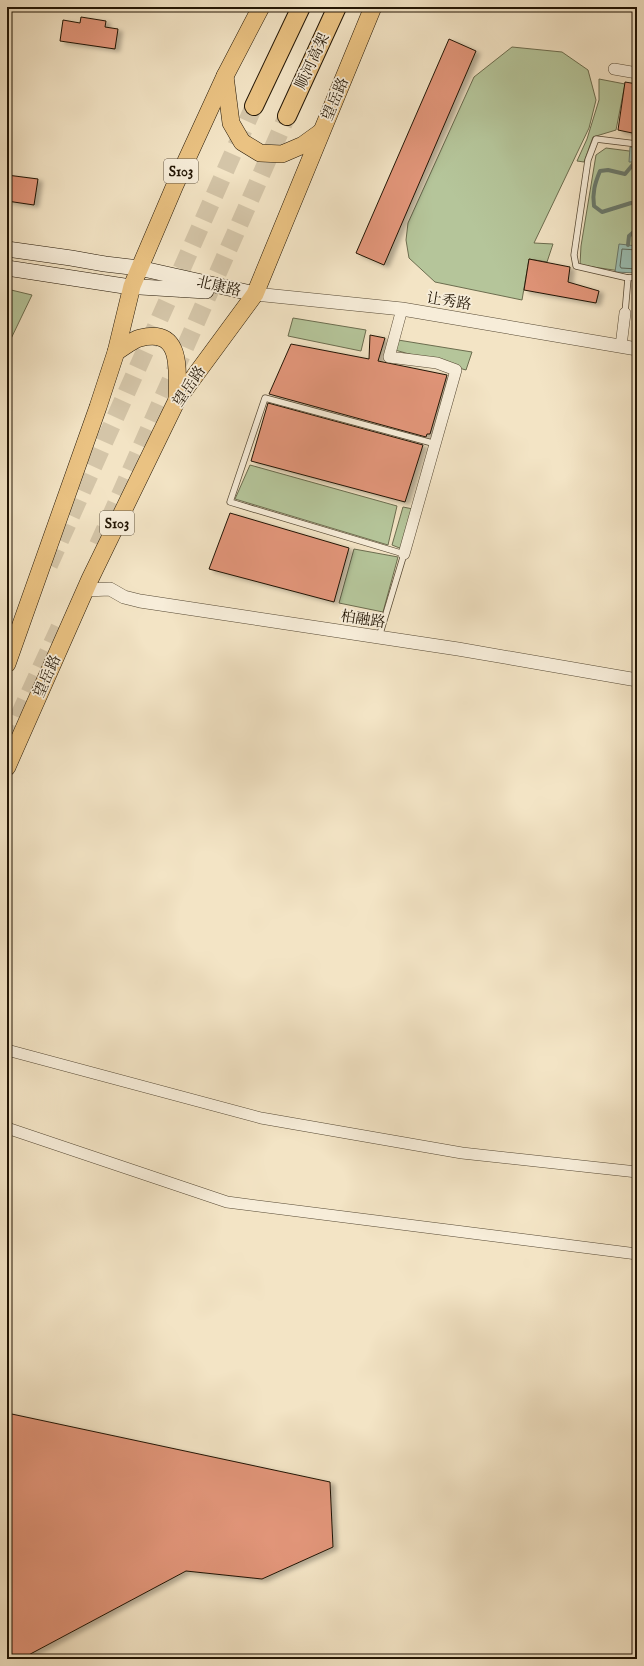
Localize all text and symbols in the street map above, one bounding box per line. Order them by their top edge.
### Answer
street label: 顺河高架 [291,30,334,92]
street label: 望岳路 [318,75,353,124]
road number: S103 [164,159,198,183]
street label: 北康路 [195,272,243,301]
street label: 让秀路 [425,289,473,314]
street label: 望岳路 [169,362,210,410]
road number: S103 [100,511,134,535]
street label: 柏融路 [339,607,387,632]
street label: 望岳路 [30,652,65,701]

